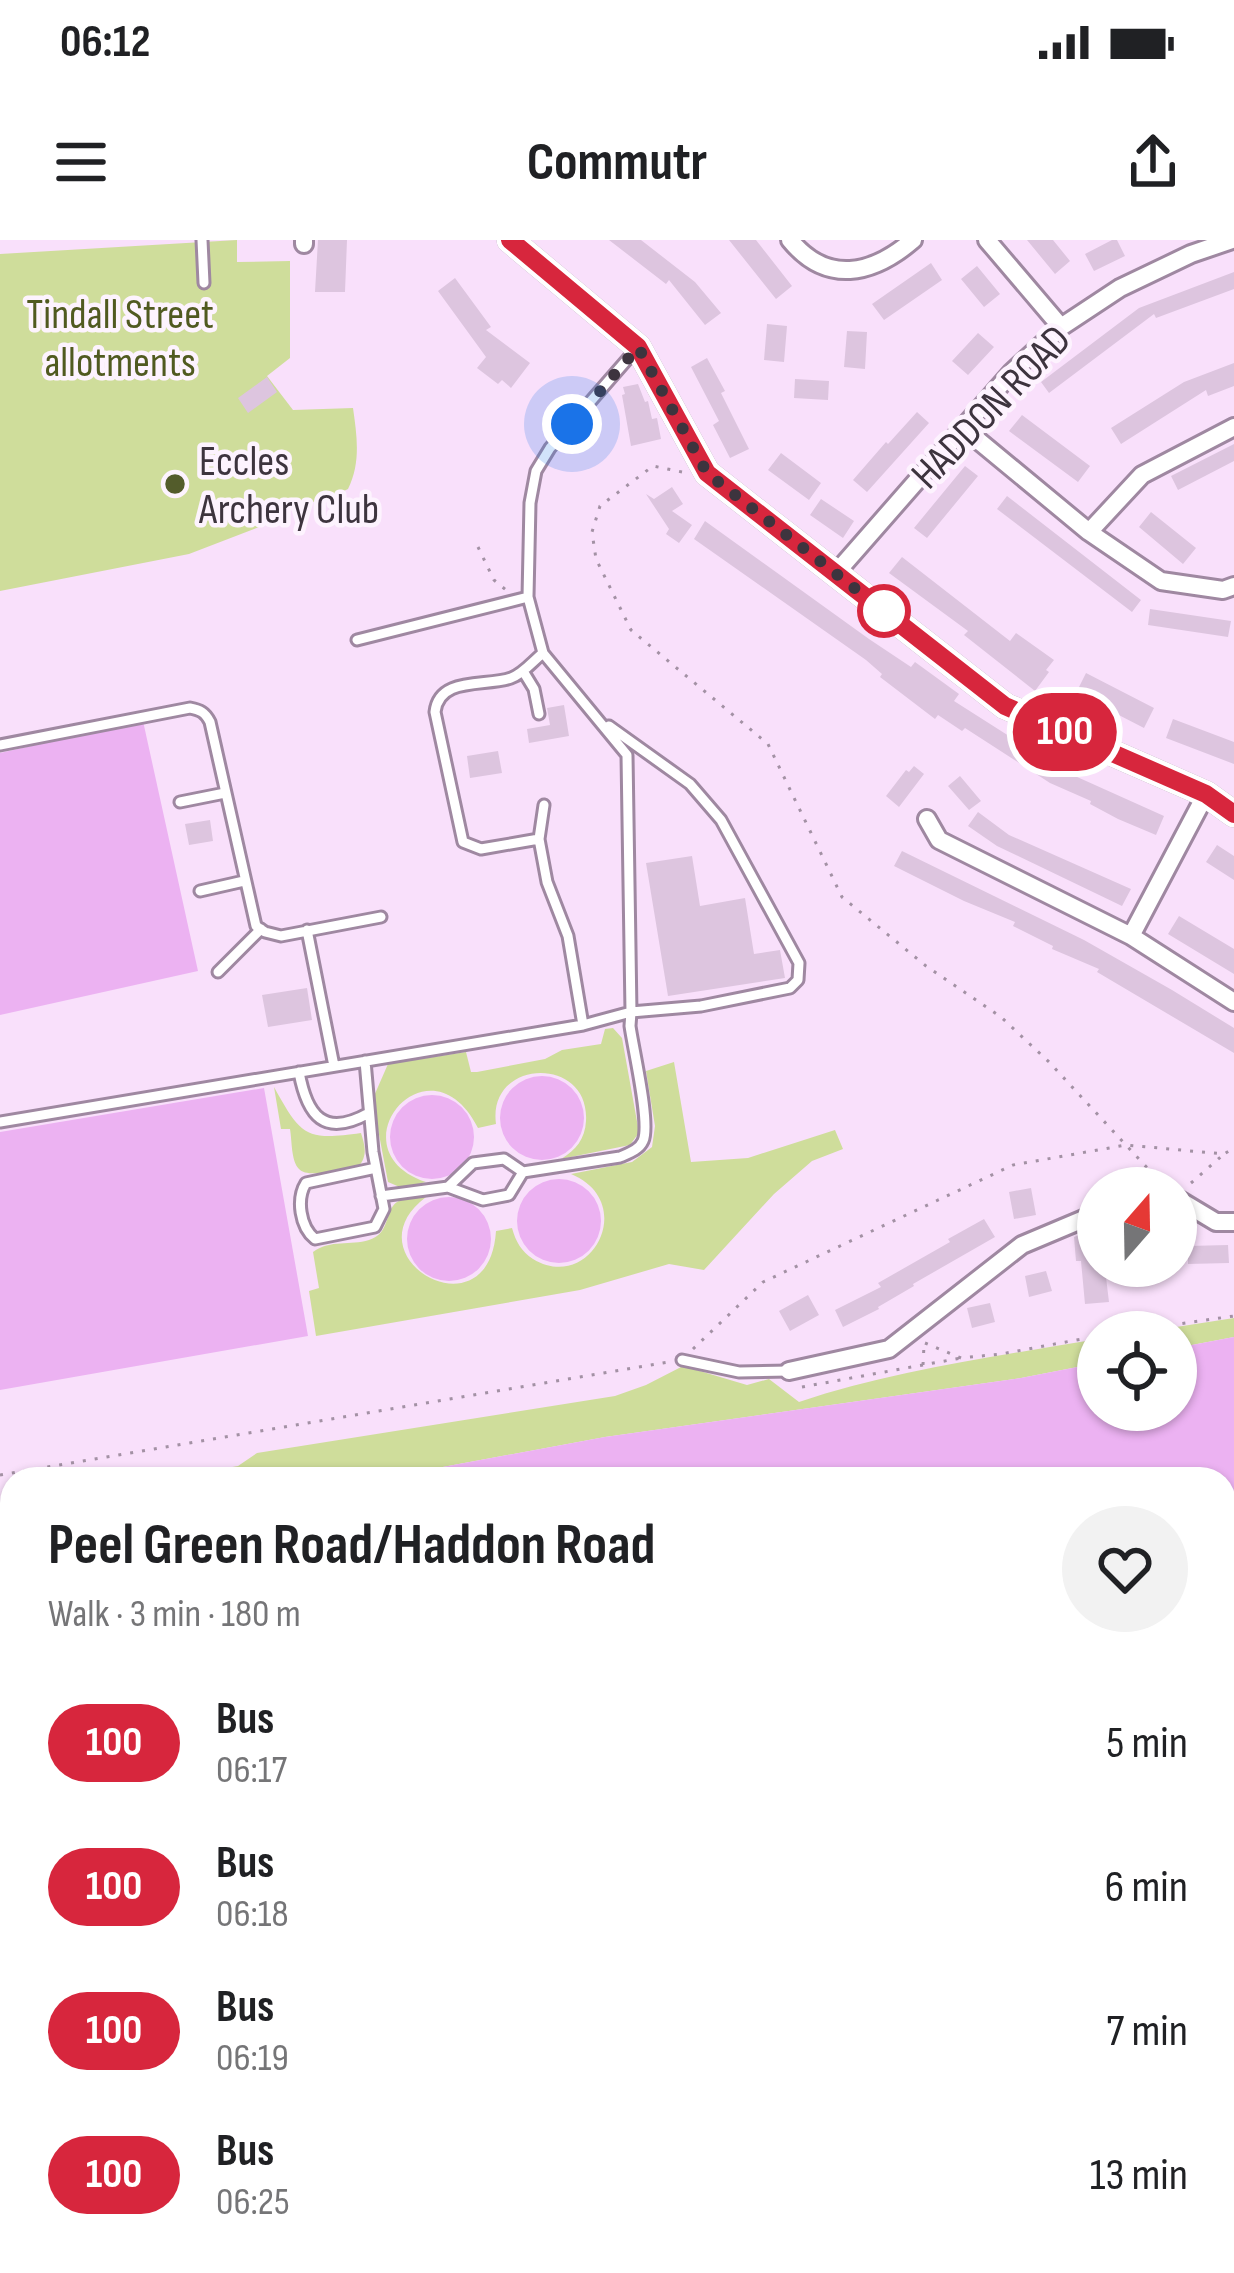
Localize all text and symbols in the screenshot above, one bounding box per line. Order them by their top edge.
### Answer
text: 06:12 [60,15,151,70]
icon: menu [48,129,114,195]
icon: share [1120,129,1186,195]
text: Commutr [527,130,707,195]
park label: Tindall Street allotments [26,290,214,389]
street label: HADDON ROAD [901,315,1082,500]
your location [542,394,602,454]
place label: Eccles Archery Club [198,437,379,536]
marker: Eccles Archery Club [162,471,188,497]
unlabelled marker [859,586,909,636]
line badge: 100 [996,693,1134,771]
text: 100 [1037,706,1093,757]
north arrow [1077,1167,1197,1287]
map controls [1077,1167,1197,1431]
button: locate [1077,1311,1197,1431]
button: heart [1062,1506,1188,1632]
text: Peel Green Road/Haddon Road [48,1512,655,1580]
text: Walk · 3 min · 180 m [48,1591,301,1638]
text: Bus [216,1692,274,1747]
text: 5 min [1106,1716,1188,1771]
text: 100 [86,1717,142,1768]
text: 06:17 [216,1747,287,1794]
text: Bus [216,1836,274,1891]
text: 6 min [1105,1860,1188,1915]
text: 100 [86,1861,142,1912]
text: 06:18 [216,1891,289,1938]
text: Bus [216,1980,274,2035]
text: 7 min [1106,2004,1188,2059]
text: 100 [86,2005,142,2056]
text: 06:19 [216,2035,289,2082]
text: Bus [216,2124,274,2179]
text: 13 min [1090,2148,1188,2203]
text: 100 [86,2149,142,2200]
text: 06:25 [216,2179,290,2226]

